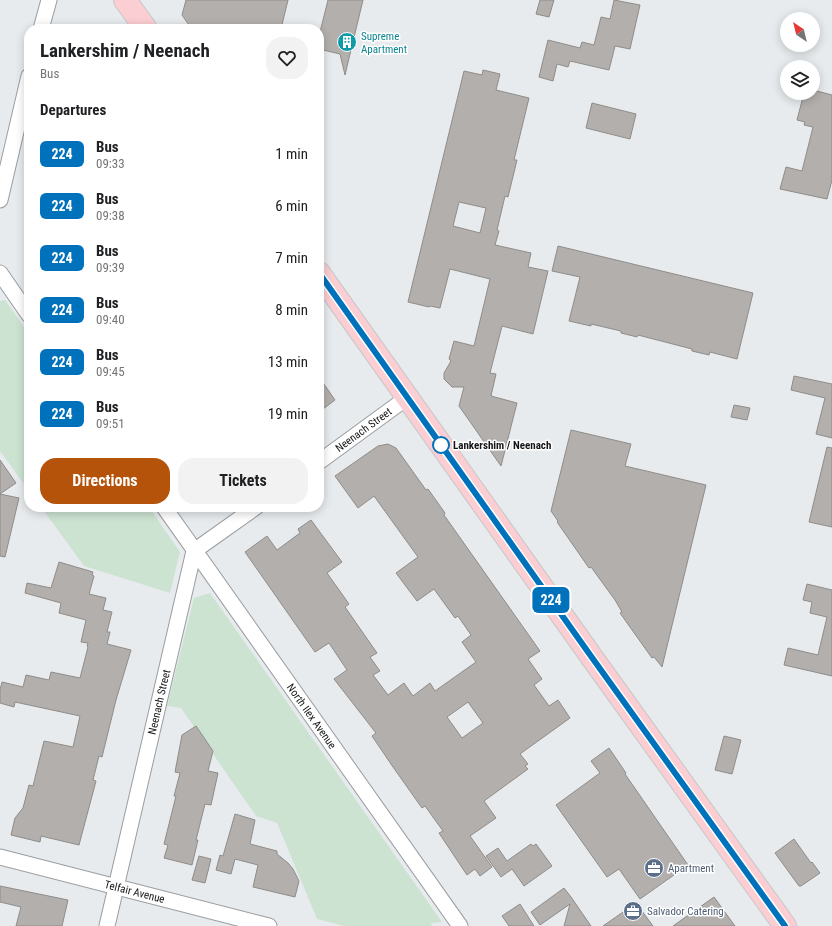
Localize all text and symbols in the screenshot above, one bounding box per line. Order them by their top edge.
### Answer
north arrow [780,12,820,52]
map controls [780,12,820,100]
place label: Supreme Apartment [361,30,407,56]
building icon: Supreme Apartment [336,31,358,53]
button: heart [266,37,308,79]
text: Lankershim / Neenach [40,39,210,62]
button: layers [780,60,820,100]
text: Bus [40,66,59,81]
text: Departures [40,101,106,119]
text: Bus [96,138,119,156]
text: 1 min [275,145,308,163]
text: 224 [51,146,73,162]
text: 09:33 [96,156,125,171]
text: Bus [96,190,119,208]
text: 6 min [275,197,308,215]
text: 224 [51,198,73,214]
text: 09:38 [96,208,125,223]
text: Bus [96,242,119,260]
text: 7 min [275,249,308,267]
text: 224 [51,250,73,266]
text: 09:39 [96,260,125,275]
text: Bus [96,294,119,312]
text: 8 min [275,301,308,319]
text: 224 [51,302,73,318]
text: 09:40 [96,312,125,327]
text: Bus [96,346,119,364]
text: 13 min [268,353,308,371]
text: 224 [51,354,73,370]
text: 09:45 [96,364,125,379]
text: Bus [96,398,119,416]
text: 19 min [268,405,308,423]
street label: Neenach Street [333,405,394,454]
text: 224 [51,406,73,422]
text: 09:51 [96,416,125,431]
marker: Lankershim / Neenach [432,436,450,454]
place label: Lankershim / Neenach [453,439,551,452]
button: Directions [40,458,170,504]
button: Tickets [178,458,308,504]
line badge: 224 [528,587,574,613]
text: 224 [540,592,562,608]
street label: Neenach Street [145,668,173,736]
street label: North Ilex Avenue [284,681,339,751]
office icon: Apartment [643,857,665,879]
place label: Apartment [668,862,714,875]
street label: Telfair Avenue [103,878,166,906]
office icon: Salvador Catering [622,900,644,922]
place label: Salvador Catering [647,905,724,918]

